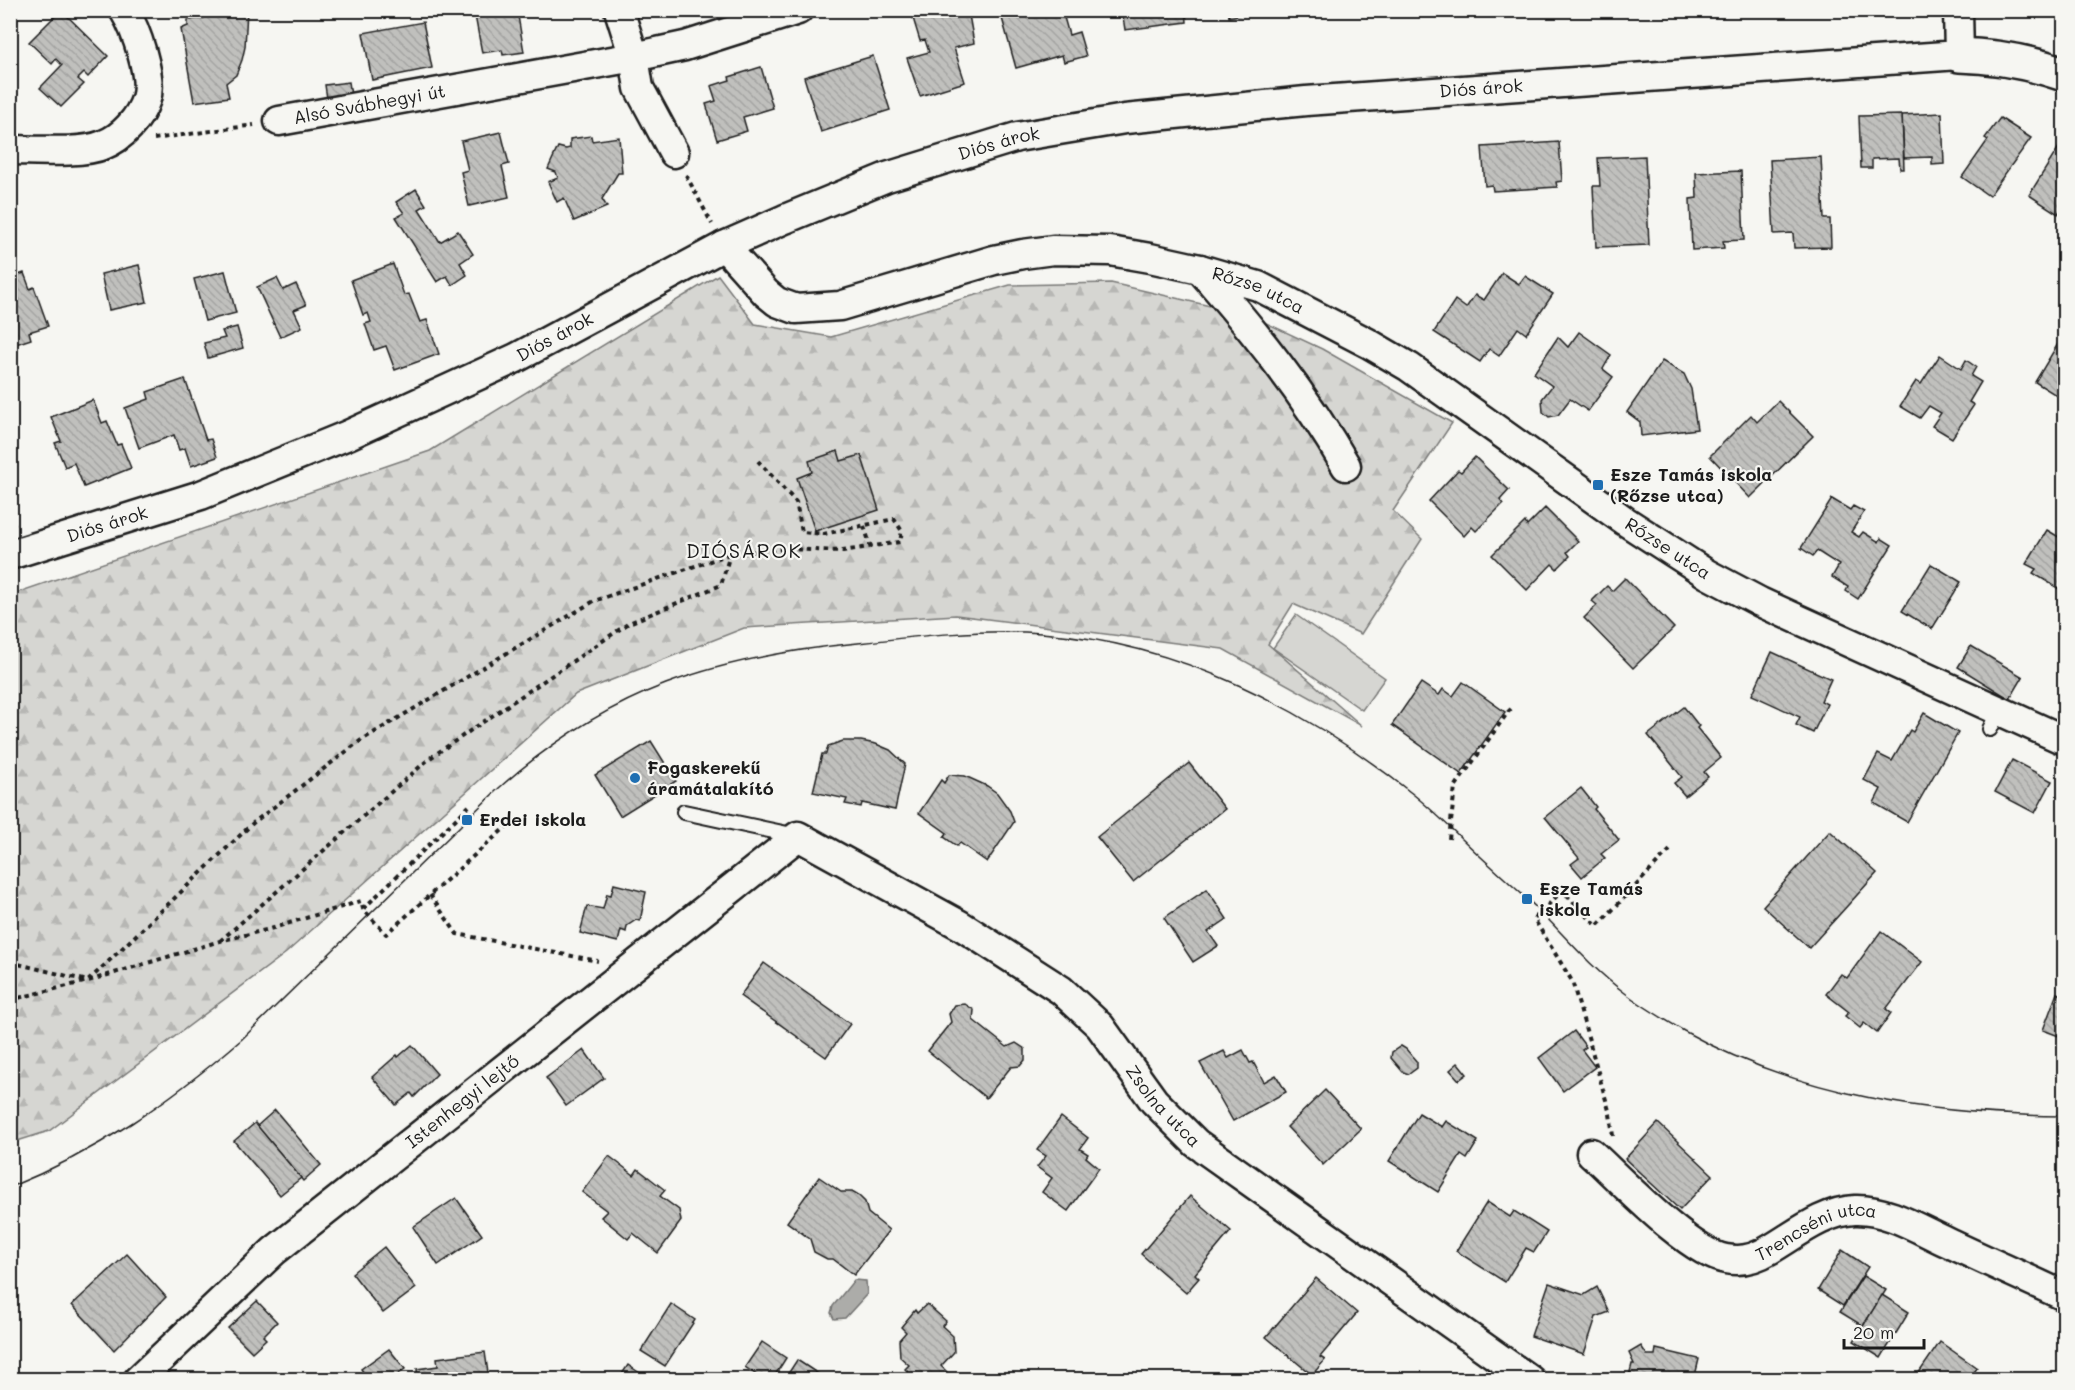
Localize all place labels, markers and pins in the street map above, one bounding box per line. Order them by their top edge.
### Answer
place label: Esze Tamás iskola (Rőzse utca) [1610,462,1772,507]
marker: Esze Tamás iskola (Rőzse utca) [1591,478,1605,492]
place label: Fogaskerekű áramátalakító [647,755,774,800]
marker: Fogaskerekű áramátalakító [628,771,642,785]
place label: Erdei iskola [479,807,586,831]
marker: Erdei iskola [460,813,474,827]
place label: Esze Tamás iskola [1539,876,1643,921]
marker: Esze Tamás iskola [1520,892,1534,906]

